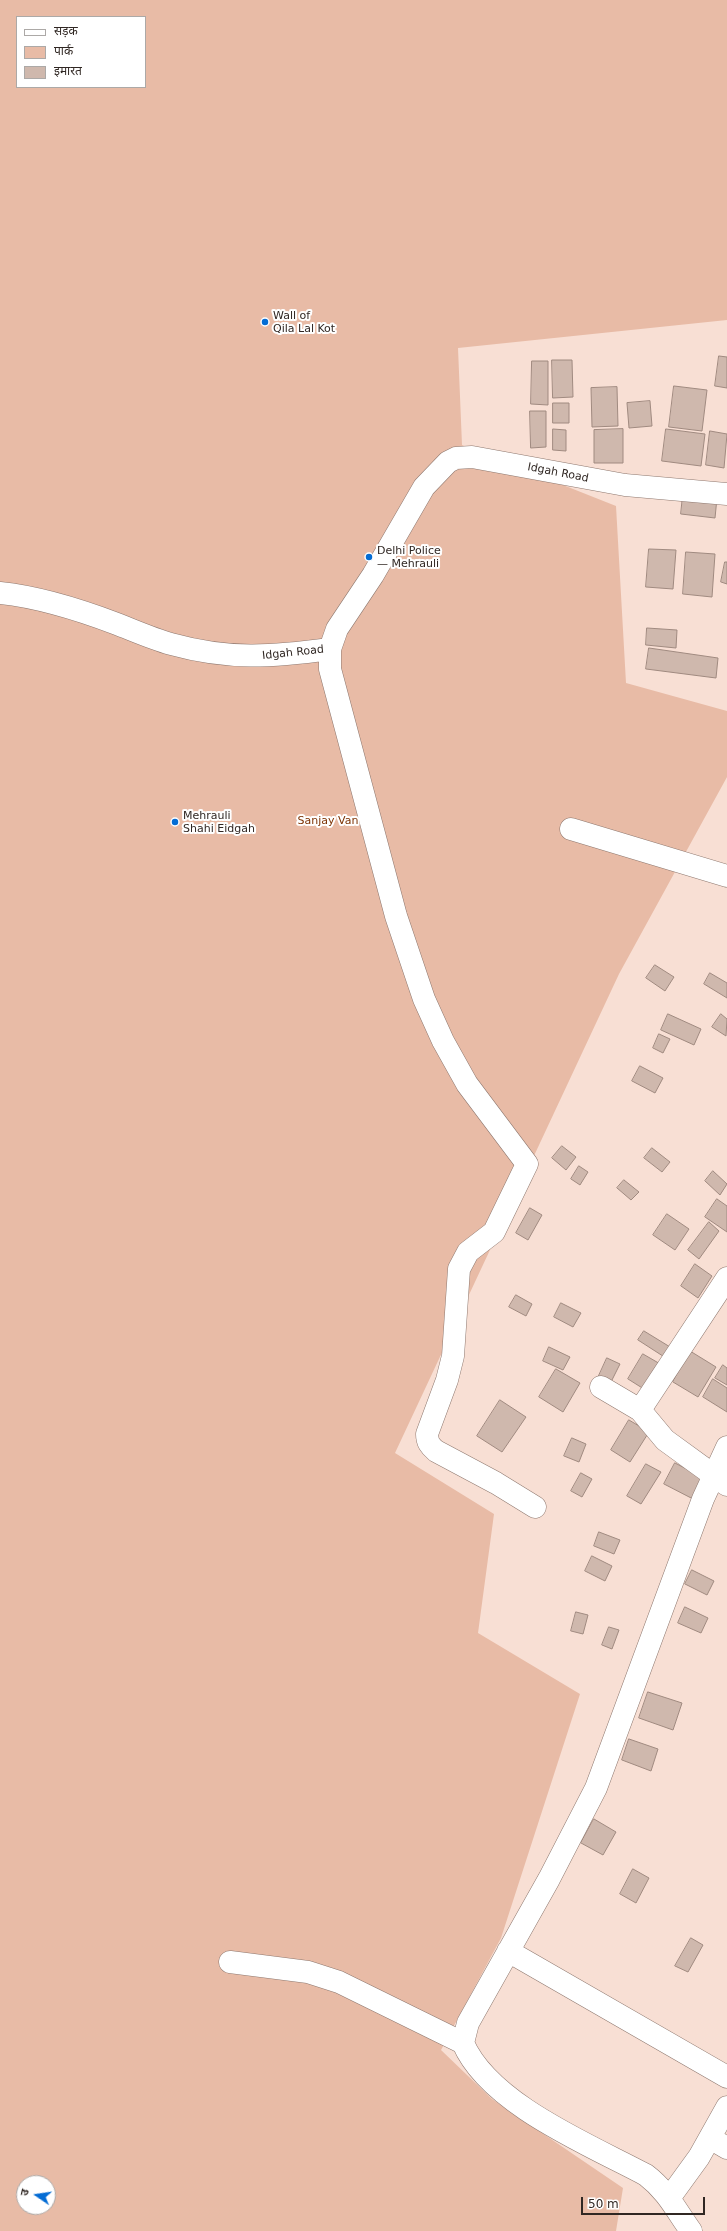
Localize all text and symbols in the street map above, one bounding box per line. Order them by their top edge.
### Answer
legend [16,16,146,88]
text: सड़क [54,24,78,38]
text: पार्क [54,44,73,58]
text: इमारत [54,64,82,78]
place label: Wall of Qila Lal Kot [273,309,335,335]
marker: Wall of Qila Lal Kot [260,317,270,327]
street label: Idgah Road [526,461,590,485]
place label: Delhi Police — Mehrauli [377,544,441,570]
marker: Delhi Police — Mehrauli [364,552,374,562]
street label: Idgah Road [261,643,325,663]
place label: Mehrauli Shahi Eidgah [183,809,255,835]
park label: Sanjay Van [298,814,358,828]
marker: Mehrauli Shahi Eidgah [170,817,180,827]
north arrow [16,2175,56,2215]
text: उ [18,2188,32,2197]
scale bar [583,2189,707,2215]
text: 50 m [588,2197,619,2211]

